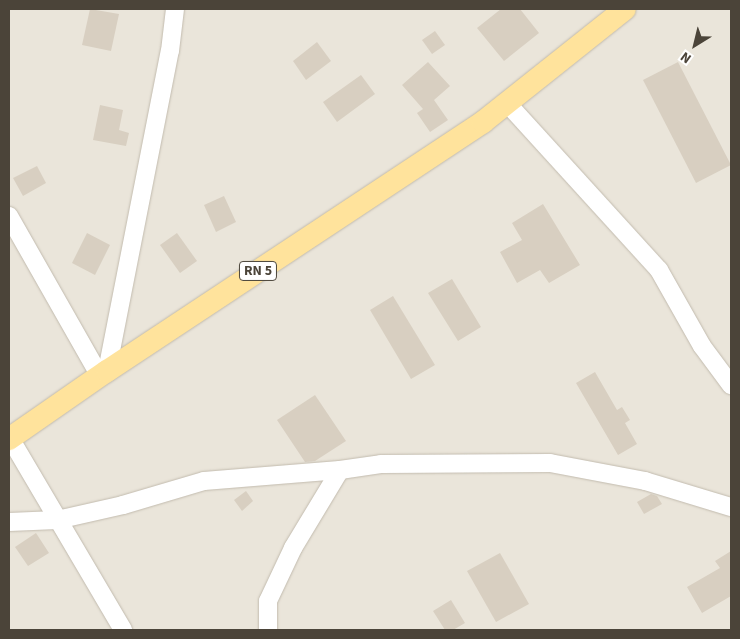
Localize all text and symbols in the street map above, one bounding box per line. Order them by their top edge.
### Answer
north arrow [670,20,720,70]
text: N [677,46,696,68]
road number: RN 5 [238,260,278,282]

